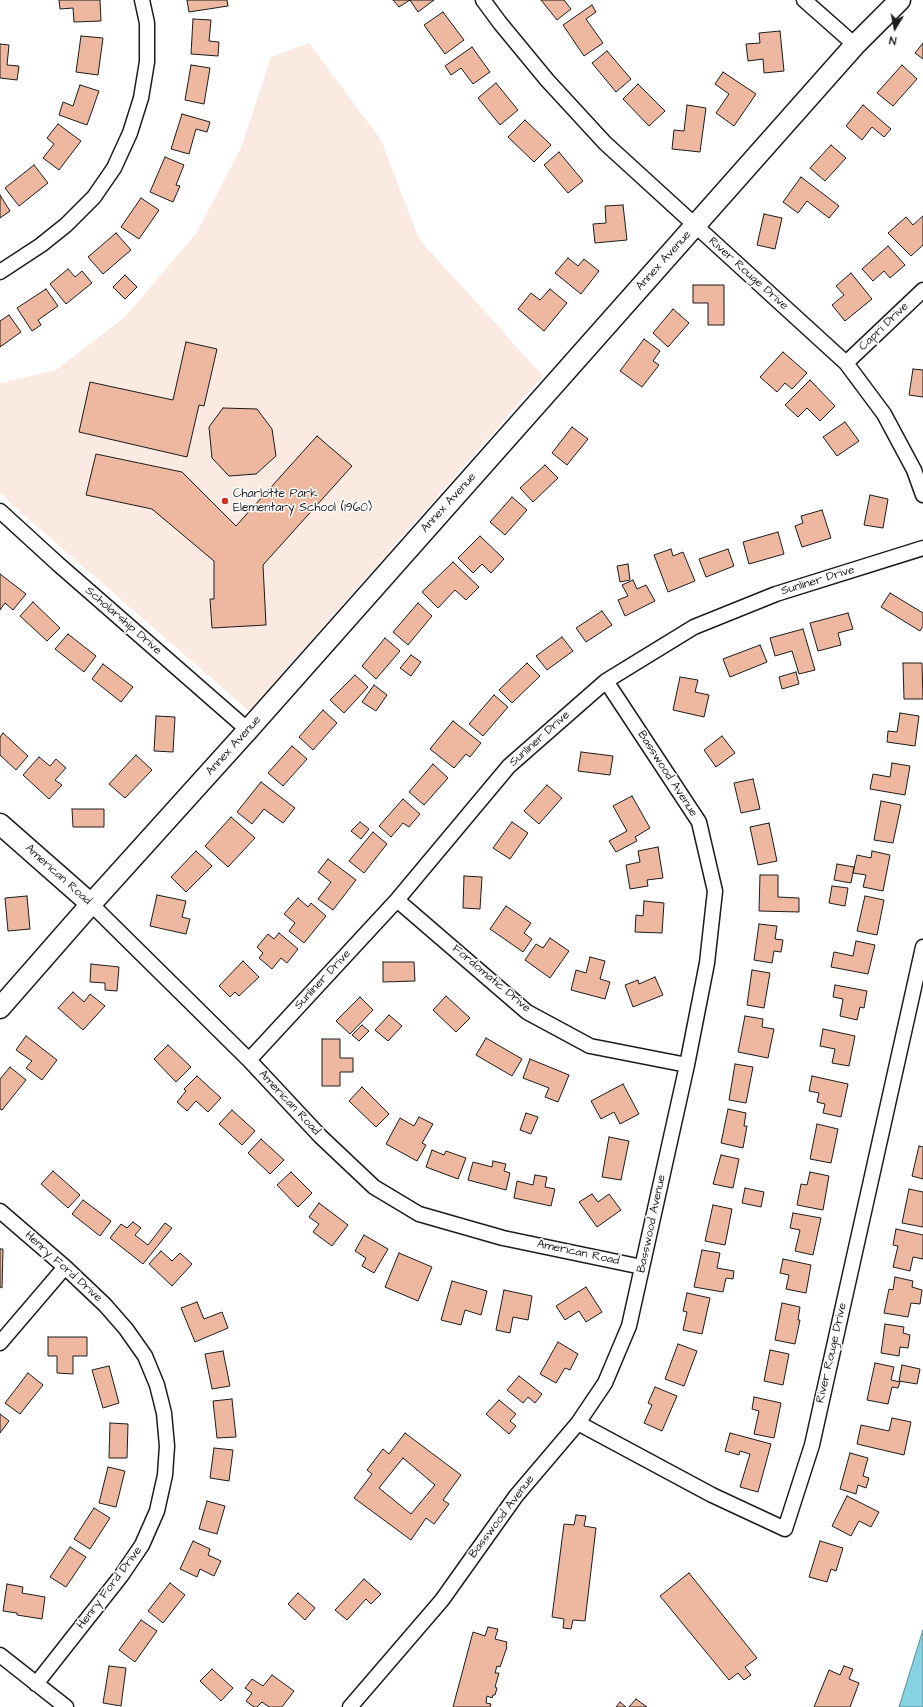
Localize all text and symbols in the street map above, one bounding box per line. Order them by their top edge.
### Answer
north arrow [875,8,915,48]
text: N [888,32,898,48]
street label: Annex Avenue [633,228,695,294]
street label: River Rouge Drive [705,234,791,314]
street label: Capri Drive [856,300,912,354]
street label: Annex Avenue [418,470,480,536]
place label: Charlotte Park Elementary School (1960) [233,487,372,515]
marker: Charlotte Park Elementary School (1960) [220,496,230,506]
street label: Sunliner Drive [779,563,857,599]
street label: Scholarship Drive [82,584,164,658]
street label: Sunliner Drive [507,708,573,770]
street label: Annex Avenue [203,713,265,779]
street label: Basswood Avenue [634,728,700,820]
street label: American Road [22,842,94,908]
street label: Fordomatic Drive [449,942,533,1016]
street label: Sunliner Drive [292,947,354,1013]
street label: American Road [255,1067,323,1139]
street label: Basswood Avenue [635,1174,669,1274]
street label: Henry Ford Drive [21,1228,105,1306]
street label: American Road [535,1237,621,1269]
street label: River Rouge Drive [813,1302,851,1404]
street label: Basswood Avenue [466,1473,538,1561]
street label: Henry Ford Drive [74,1544,146,1632]

